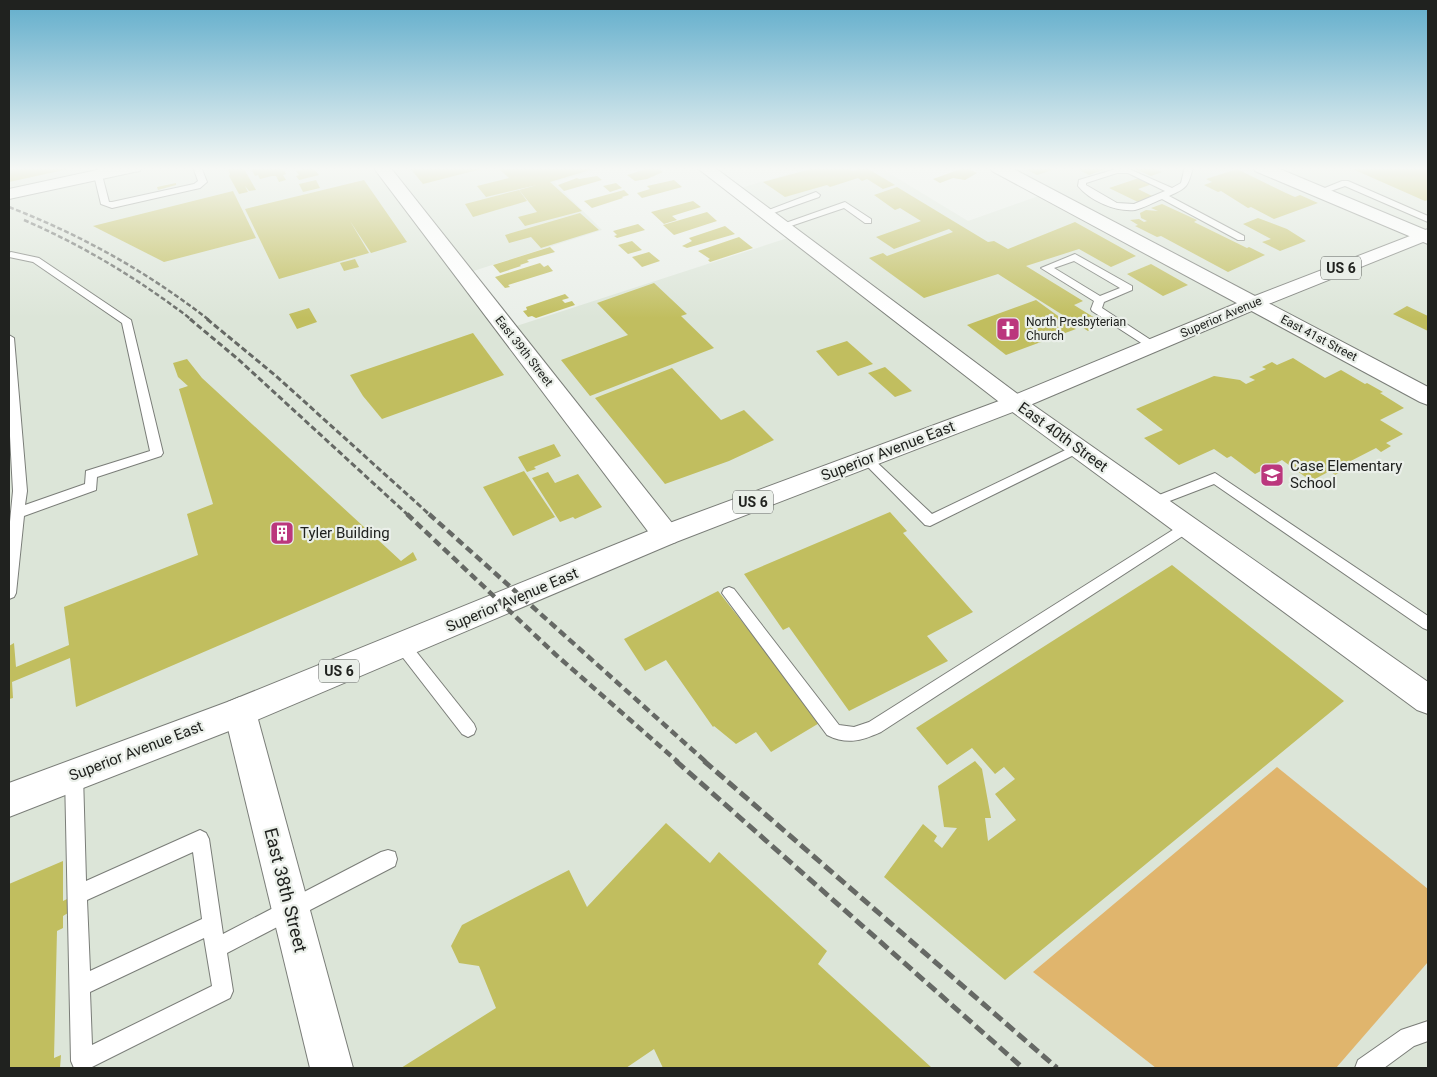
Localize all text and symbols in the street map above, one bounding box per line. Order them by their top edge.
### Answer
road number: US 6 [1321,256,1361,280]
street label: Superior Avenue [1178,294,1264,340]
street label: East 41st Street [1278,312,1360,364]
street label: East 39th Street [492,313,556,389]
place label: North Presbyterian Church [1026,315,1126,343]
church icon: North Presbyterian Church [995,316,1021,342]
street label: East 40th Street [1015,398,1111,476]
street label: Superior Avenue East [819,417,957,485]
place label: Case Elementary School [1290,457,1402,492]
school or university icon: Case Elementary School [1259,462,1285,488]
road number: US 6 [733,491,773,514]
building icon: Tyler Building [269,520,295,546]
place label: Tyler Building [300,524,390,542]
street label: Superior Avenue East [443,564,581,636]
road number: US 6 [319,659,359,682]
street label: Superior Avenue East [67,717,205,785]
street label: East 38th Street [260,826,312,955]

